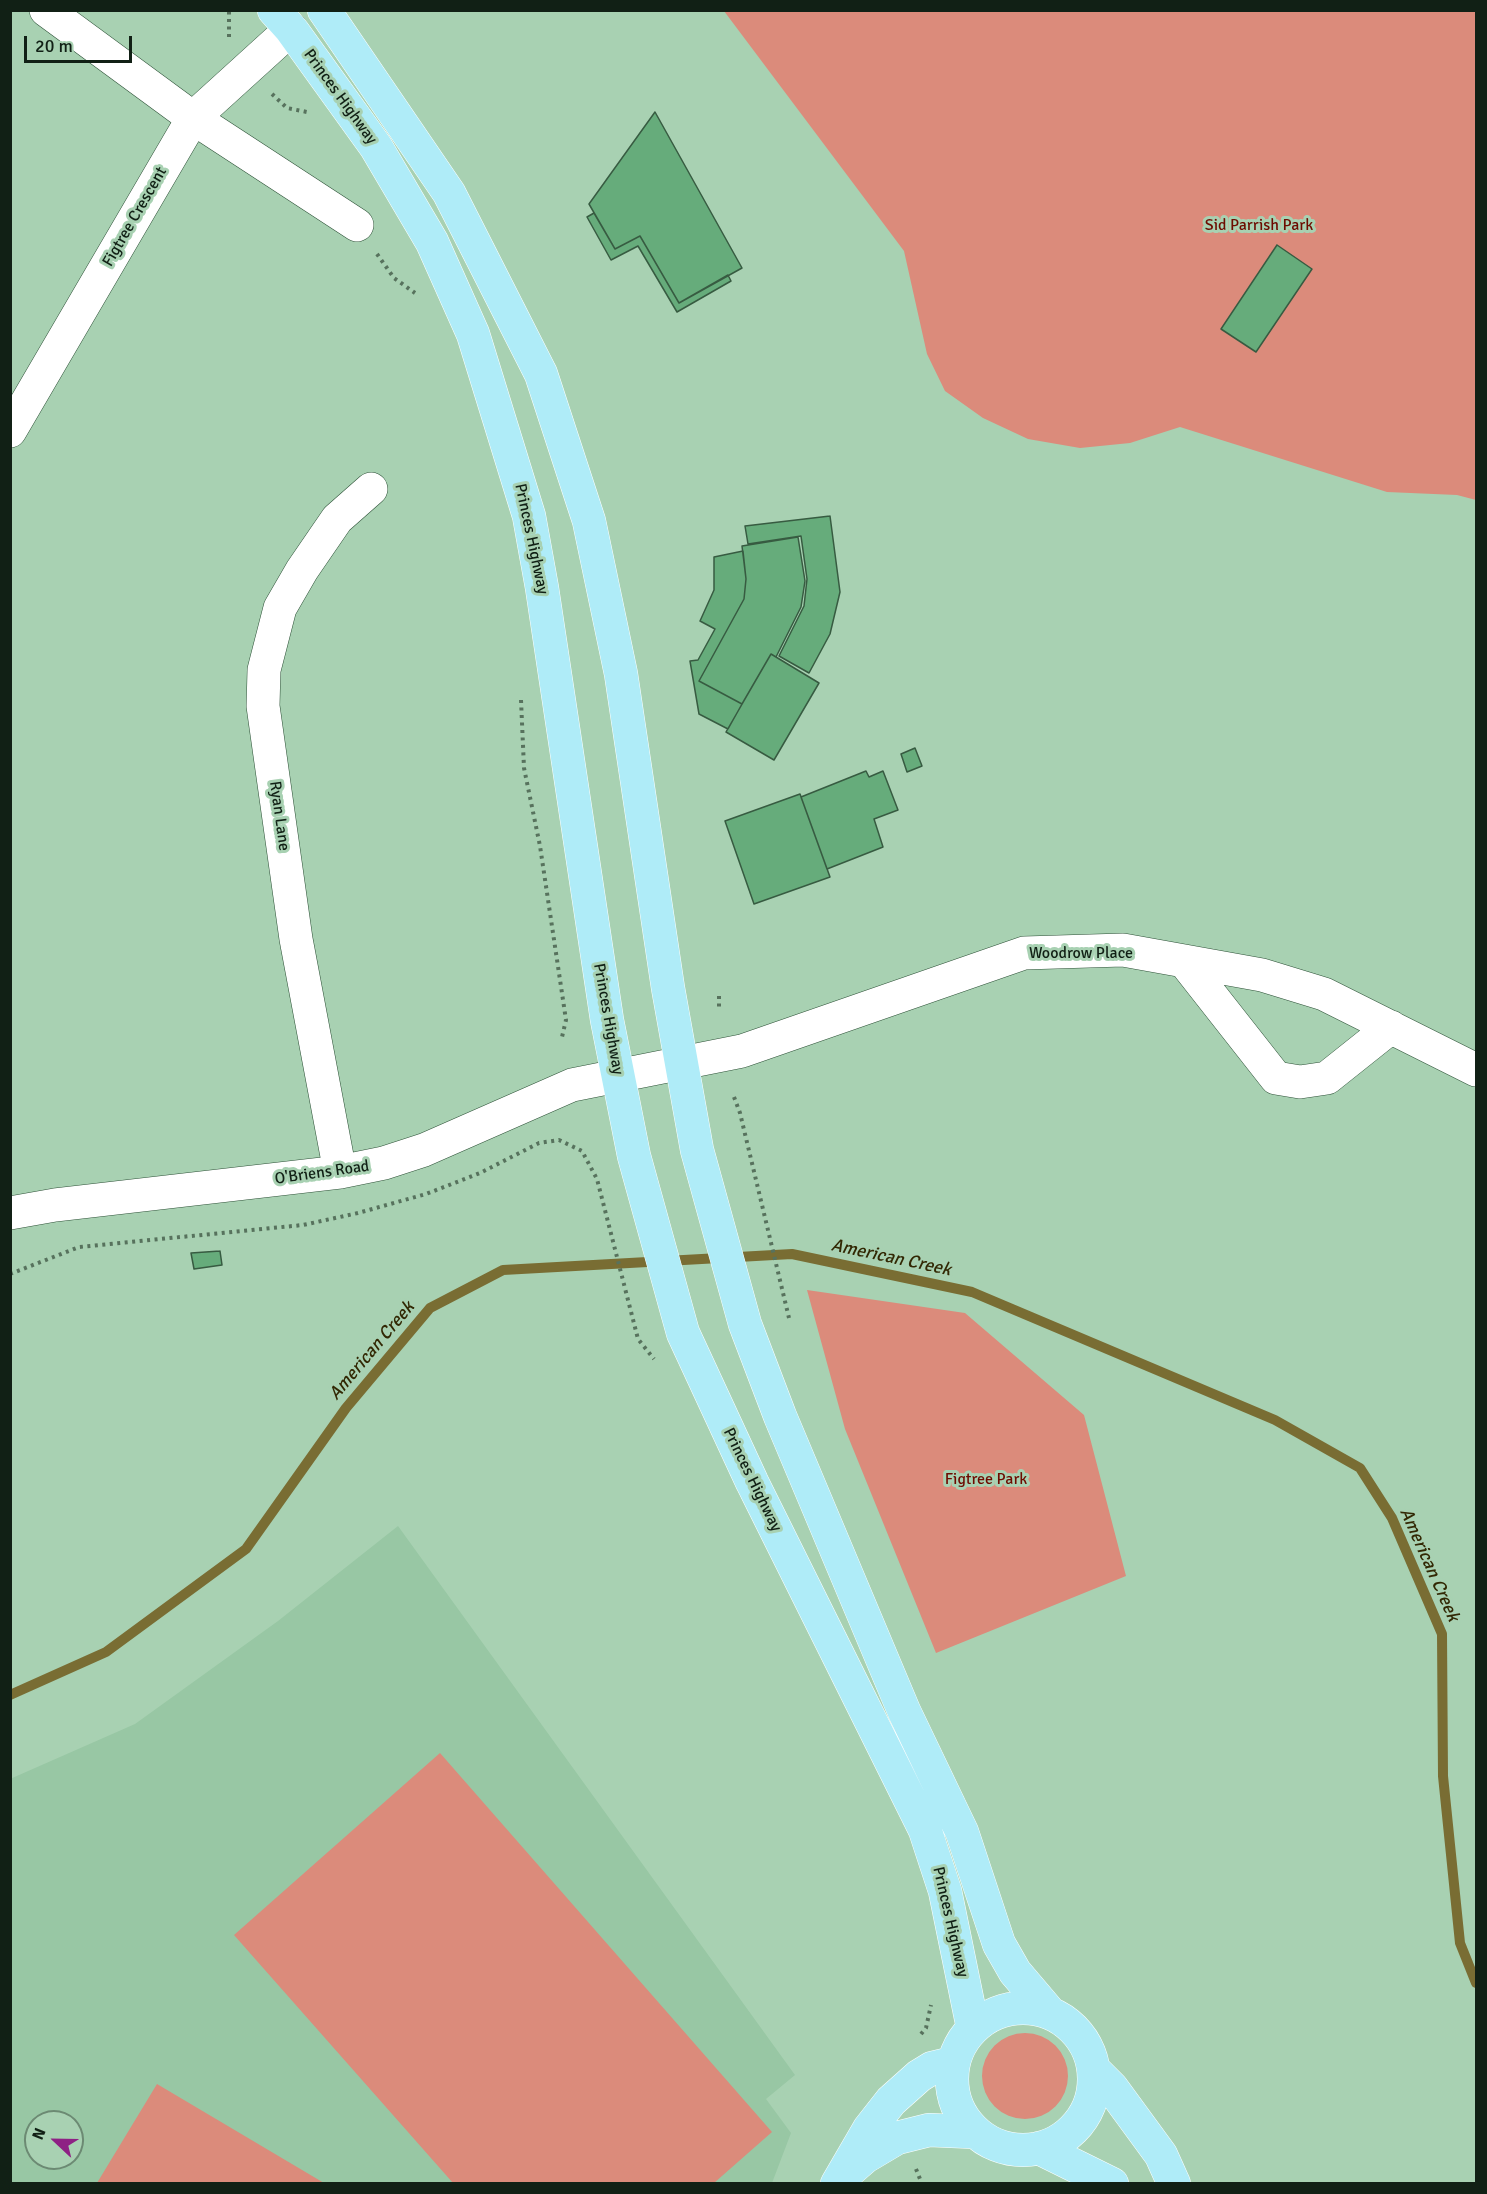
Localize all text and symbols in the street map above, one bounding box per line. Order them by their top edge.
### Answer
scale bar [27,24,135,62]
text: 20 m [35,35,73,57]
street label: Princes Highway [299,46,381,148]
street label: Figtree Crescent [99,164,171,270]
park label: Sid Parrish Park [1205,216,1313,236]
street label: Princes Highway [510,482,552,596]
street label: Ryan Lane [265,780,293,852]
street label: Woodrow Place [1029,944,1133,964]
street label: Princes Highway [589,962,627,1076]
street label: O'Briens Road [273,1157,371,1189]
water label: American Creek [829,1235,953,1281]
water label: American Creek [325,1297,419,1405]
street label: Princes Highway [719,1425,785,1535]
park label: Figtree Park [945,1470,1027,1490]
water label: American Creek [1394,1505,1464,1625]
street label: Princes Highway [928,1865,972,1979]
north arrow [24,2110,84,2170]
text: N [28,2125,51,2143]

